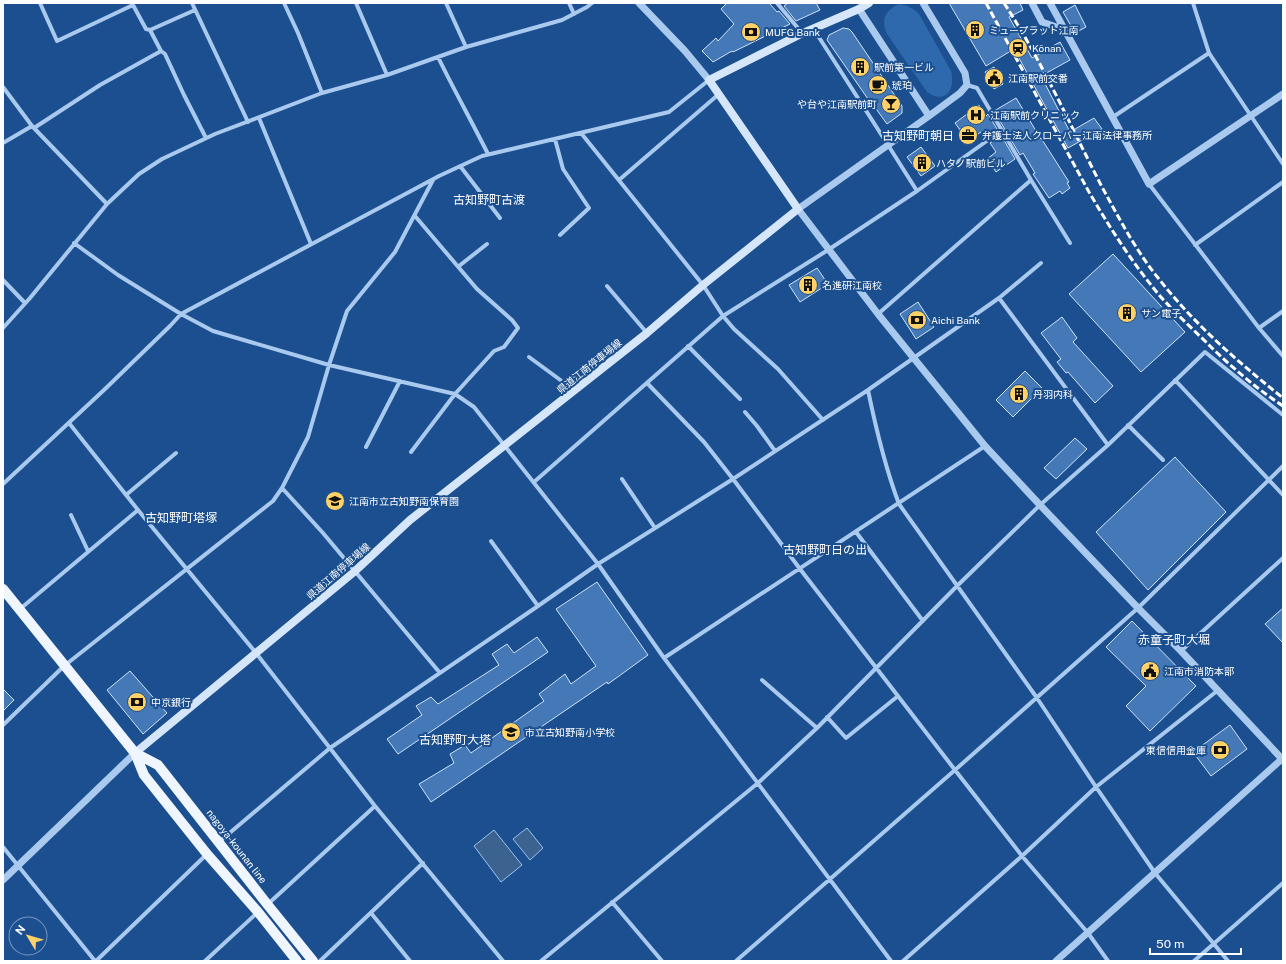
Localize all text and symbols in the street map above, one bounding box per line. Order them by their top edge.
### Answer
building icon: ミュープラット江南 [964,19,986,41]
bank icon: MUFG Bank [740,21,762,43]
place label: ミュープラット江南 [989,24,1078,36]
place label: MUFG Bank [765,26,821,38]
station icon: Kōnan [1007,37,1029,59]
place label: Kōnan [1032,42,1061,54]
building icon: 駅前第一ビル [849,56,871,78]
place label: 駅前第一ビル [874,61,934,73]
public building icon: 江南駅前交番 [983,67,1005,89]
place label: 江南駅前交番 [1008,72,1068,84]
cafe icon: 琥珀 [867,74,889,96]
place label: 琥珀 [892,79,912,91]
bar icon: や台や江南駅前町 [880,93,902,115]
place label: や台や江南駅前町 [797,98,877,110]
hospital icon: 江南駅前クリニック [965,104,987,126]
place label: 江南駅前クリニック [990,109,1080,121]
office icon: 弁護士法人クローバー江南法律事務所 [957,124,979,146]
district label: 古知野町朝日 [882,129,954,143]
place label: 弁護士法人クローバー江南法律事務所 [982,129,1152,141]
building icon: ハタノ駅前ビル [911,152,933,174]
place label: ハタノ駅前ビル [936,157,1006,169]
district label: 古知野町古渡 [453,193,525,207]
building icon: 名進研江南校 [797,274,819,296]
place label: 名進研江南校 [822,279,882,291]
building icon: サン電子 [1116,302,1138,324]
place label: サン電子 [1141,307,1181,319]
bank icon: Aichi Bank [906,309,928,331]
place label: Aichi Bank [931,314,981,326]
street label: 県道江南停車場線 [554,336,624,396]
building icon: 丹羽内科 [1008,383,1030,405]
place label: 丹羽内科 [1033,388,1073,400]
school or university icon: 江南市立古知野南保育園 [324,490,346,512]
place label: 江南市立古知野南保育園 [349,495,459,507]
district label: 古知野町塔塚 [145,511,217,525]
street label: 県道江南停車場線 [304,540,372,602]
district label: 古知野町日の出 [783,543,867,557]
district label: 赤童子町大堀 [1138,633,1210,647]
public building icon: 江南市消防本部 [1139,660,1161,682]
place label: 江南市消防本部 [1164,665,1234,677]
bank icon: 中京銀行 [126,691,148,713]
place label: 中京銀行 [151,696,191,708]
school or university icon: 市立古知野南小学校 [500,721,522,743]
place label: 市立古知野南小学校 [525,726,615,738]
district label: 古知野町大塔 [419,733,491,747]
bank icon: 東信信用金庫 [1209,739,1231,761]
place label: 東信信用金庫 [1146,744,1206,756]
street label: nagoya-kounan line [204,807,270,886]
north arrow [8,916,48,956]
text: N [13,923,27,937]
scale bar [1150,930,1241,956]
text: 50 m [1156,937,1184,951]

